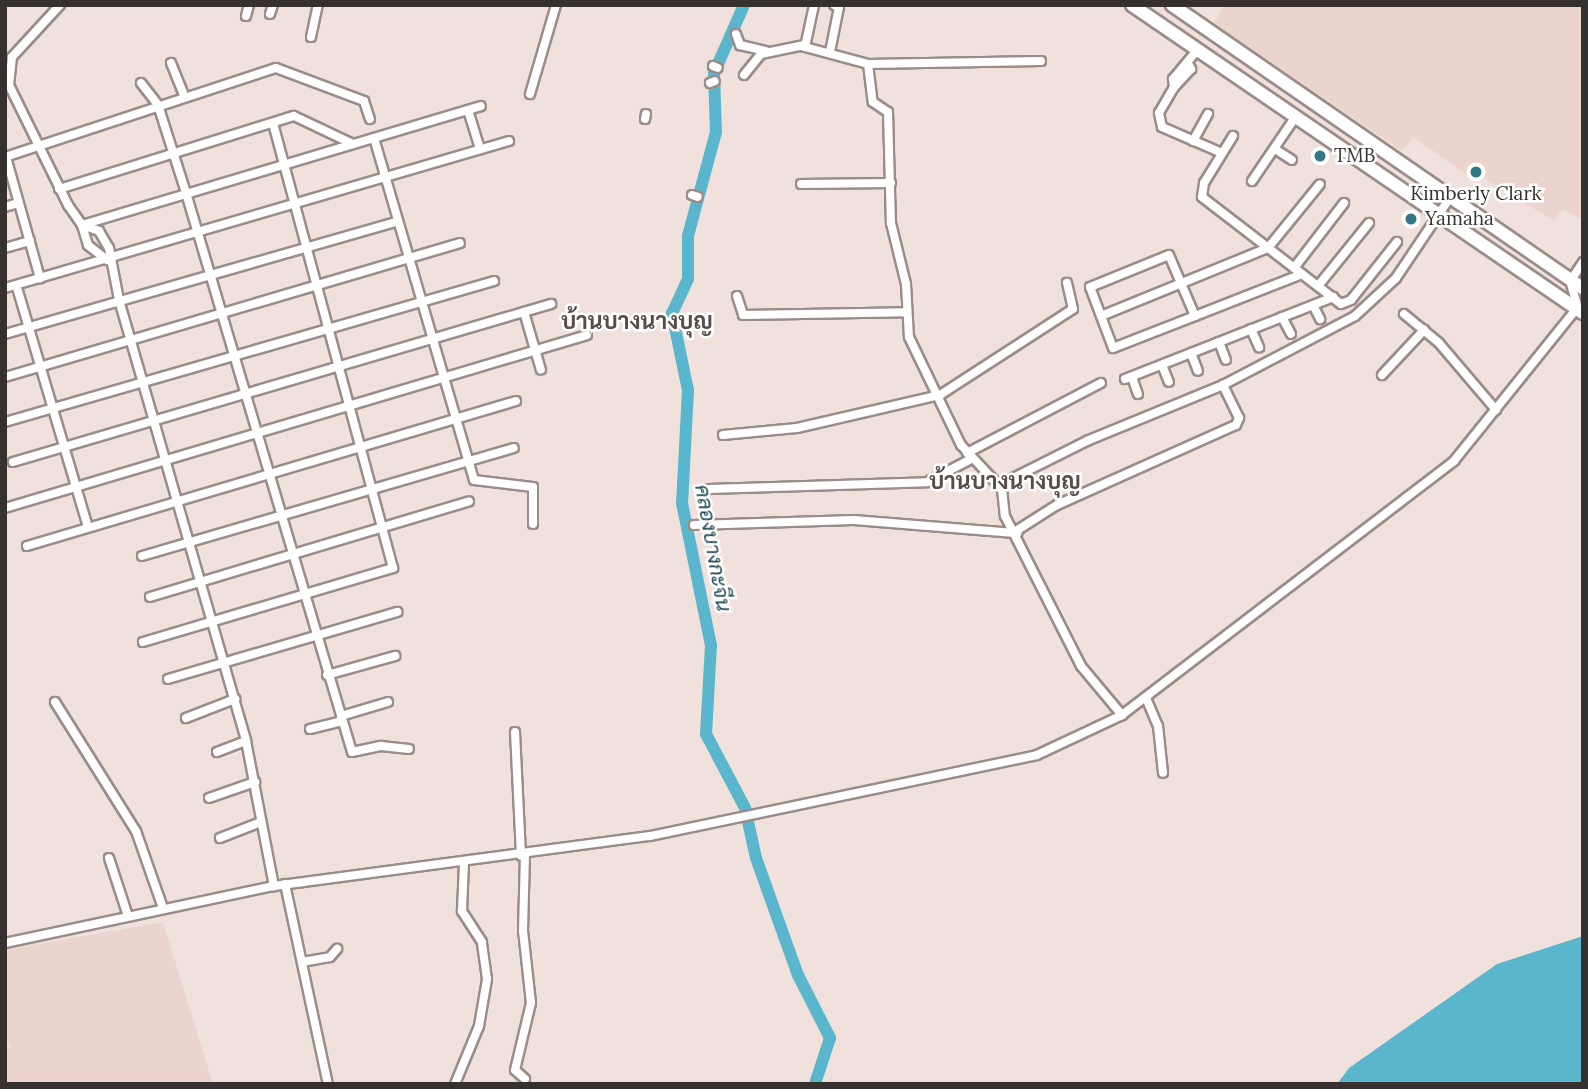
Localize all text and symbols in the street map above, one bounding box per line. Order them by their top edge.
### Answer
place label: TMB [1334,145,1375,167]
marker: TMB [1312,148,1328,164]
marker: Kimberly Clark [1468,164,1484,180]
place label: Kimberly Clark [1410,183,1542,205]
place label: Yamaha [1425,208,1494,230]
marker: Yamaha [1403,211,1419,227]
district label: บ้านบางนางบุญ [561,307,713,335]
district label: บ้านบางนางบุญ [929,467,1081,495]
water label: คลองบางกะจีน [689,483,737,613]

